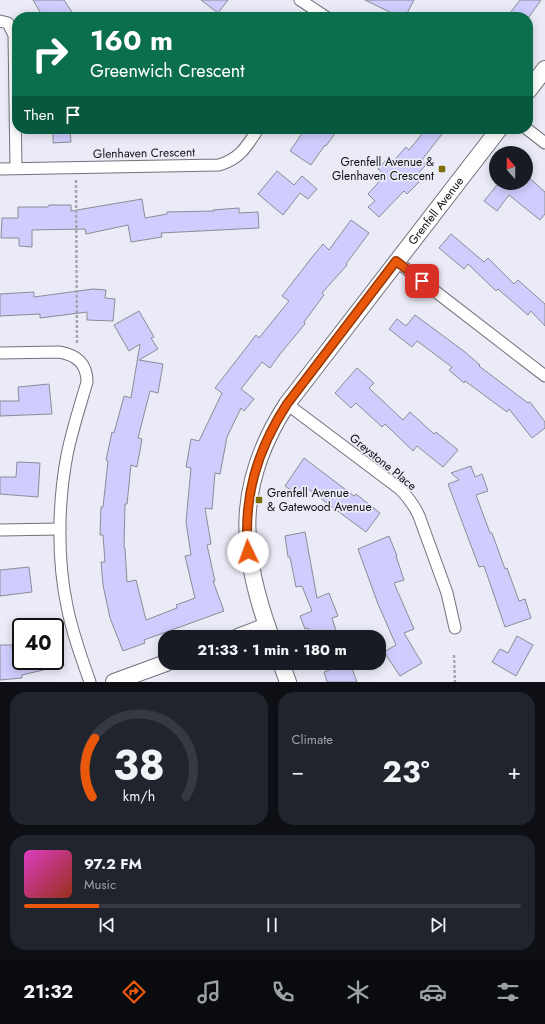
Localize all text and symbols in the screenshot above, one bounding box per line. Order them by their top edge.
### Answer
text: 160 m [90,20,173,61]
icon: right [24,28,76,80]
text: Greenwich Crescent [90,58,245,84]
text: Then [24,104,54,126]
icon: arrive [62,104,84,126]
street label: Glenhaven Crescent [93,143,195,163]
north arrow [489,146,533,190]
map controls [489,146,533,190]
place label: Grenfell Avenue & Glenhaven Crescent [332,153,434,185]
marker: Grenfell Avenue & Glenhaven Crescent [437,164,447,174]
street label: Grenfell Avenue [404,173,468,249]
pin [405,264,439,298]
icon: arrive [411,270,433,292]
street label: Greystone Place [346,429,420,495]
place label: Grenfell Avenue & Gatewood Avenue [267,484,372,516]
marker: Grenfell Avenue & Gatewood Avenue [254,495,264,505]
position arrow [227,531,269,573]
speed limit sign: 40 [12,618,64,670]
text: 21:33 · 1 min · 180 m [197,639,347,661]
text: Climate [292,730,333,749]
text: 38 [113,734,165,795]
text: 23° [382,750,430,793]
text: − [292,755,304,787]
text: + [507,755,521,787]
text: km/h [123,785,155,805]
text: 97.2 FM [84,853,142,875]
text: Music [84,875,116,894]
icon: previous [96,914,118,936]
icon: pause [261,914,283,936]
icon: next [427,914,449,936]
icon: directions [120,978,148,1006]
icon: music [195,978,223,1006]
icon: phone [269,978,297,1006]
icon: climate [344,978,372,1006]
icon: car [419,978,447,1006]
icon: filters [494,978,522,1006]
text: 21:32 [23,979,73,1005]

